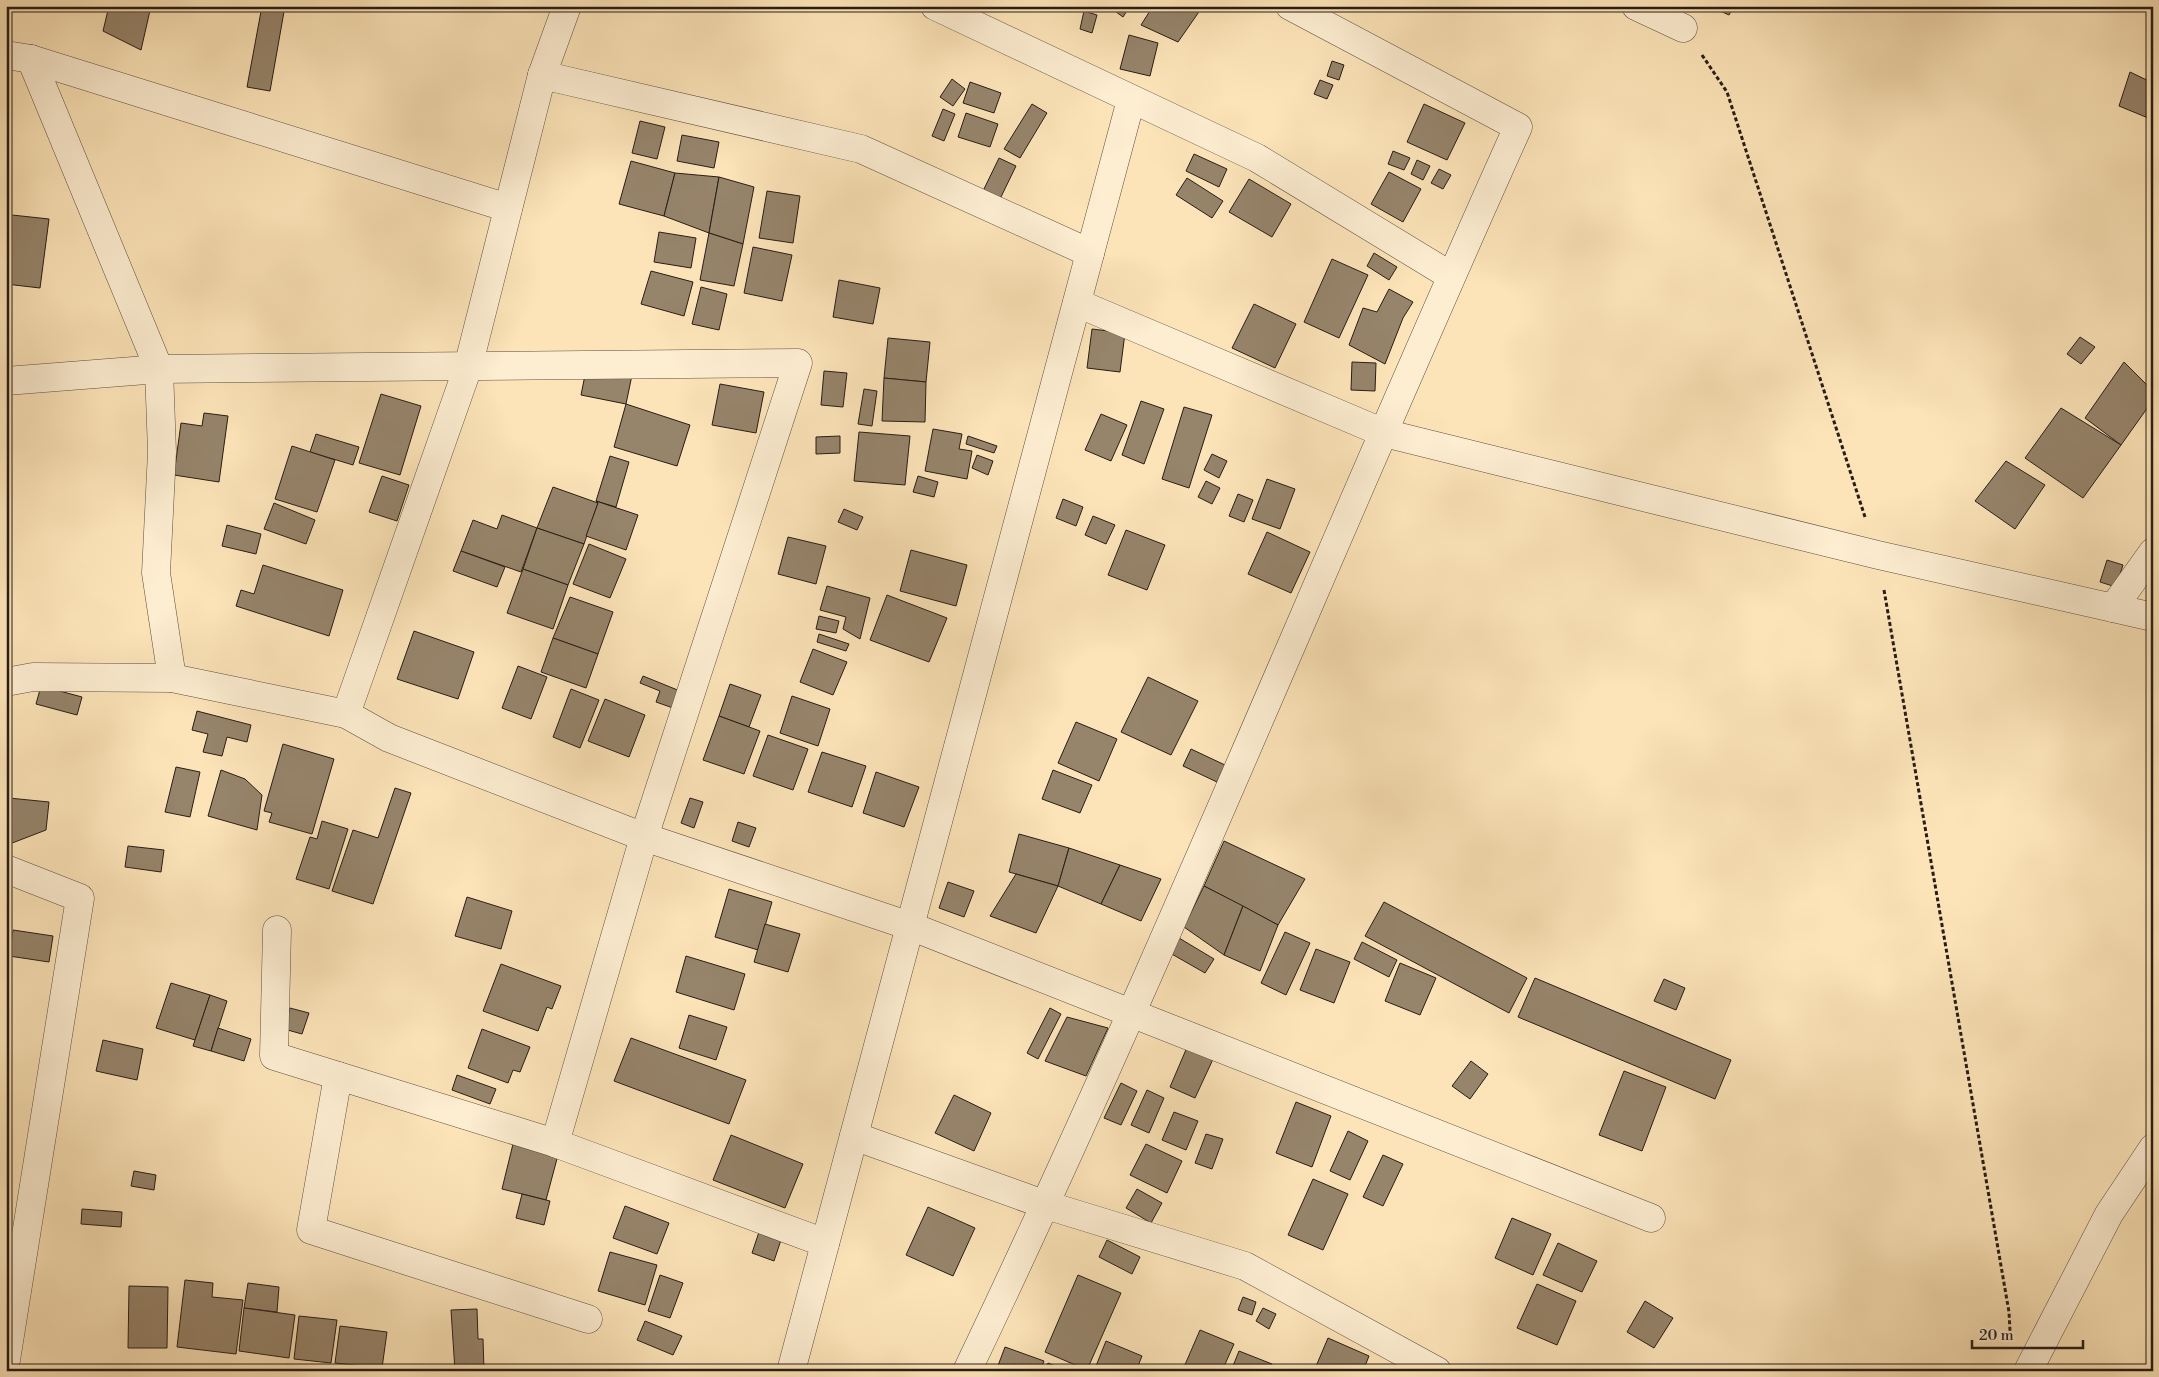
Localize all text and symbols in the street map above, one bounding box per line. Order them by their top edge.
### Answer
scale bar [1972,1317,2083,1349]
text: 20 m [1979,1326,2014,1345]

